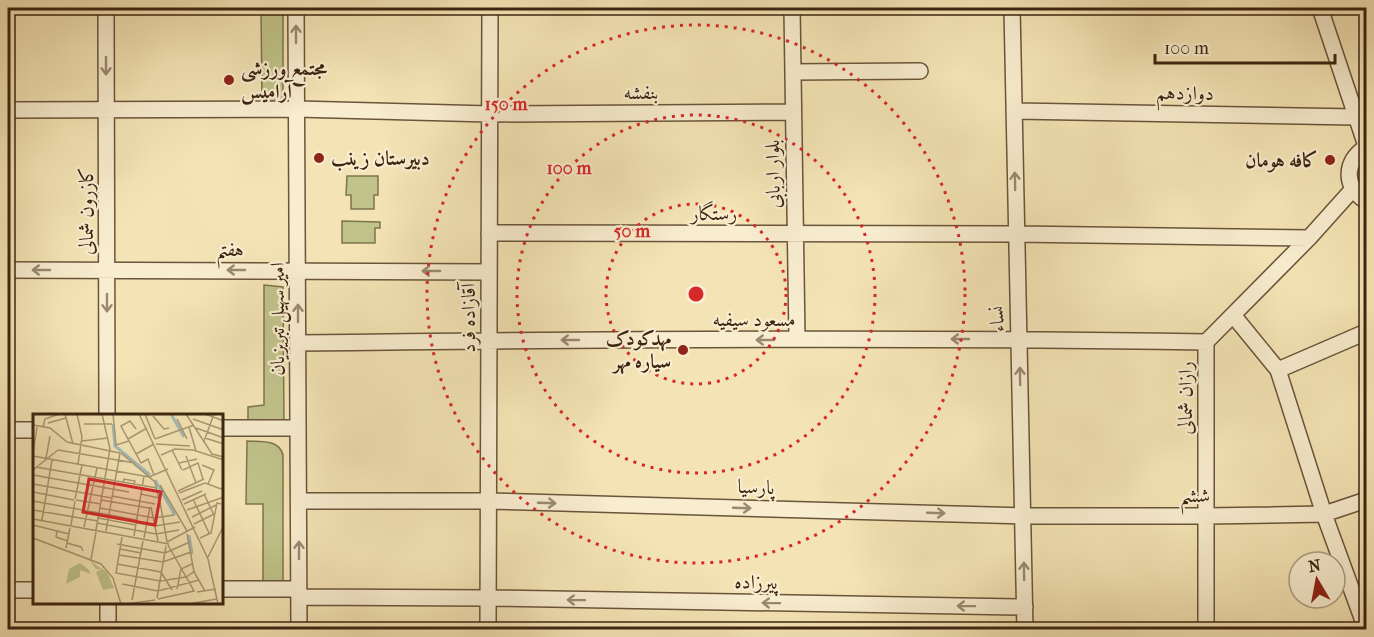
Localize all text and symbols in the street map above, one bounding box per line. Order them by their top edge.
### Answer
one-way arrow [290,25,302,45]
scale bar [1155,27,1335,65]
text: 100 m [1164,38,1209,59]
one-way arrow [100,55,112,75]
place label: مجتمع ورزشی آرامیس [241,57,328,105]
marker: مجتمع ورزشی آرامیس [222,73,236,87]
street label: بنفشه [624,81,658,104]
street label: دوازدهم [1156,81,1214,112]
text: 150 m [485,94,528,115]
street label: بلوار اربابی [761,139,788,209]
place label: دبیرستان زینب [331,147,430,171]
place label: کافه هومان [1245,149,1318,173]
marker: دبیرستان زینب [312,151,326,165]
marker: کافه هومان [1323,153,1337,167]
text: 100 m [546,158,593,179]
street label: کازرون شمالی [75,167,98,255]
one-way arrow [1009,172,1021,192]
street label: رستگار [689,200,737,225]
text: 50 m [614,221,651,242]
street label: هفتم [216,238,244,269]
street label: امیر سهیل تبریزیان [266,262,292,376]
one-way arrow [31,264,51,276]
one-way arrow [226,264,246,276]
one-way arrow [421,265,441,277]
street label: آقازاده فرد [456,281,481,353]
centre of rings [686,284,706,304]
one-way arrow [101,292,113,312]
one-way arrow [292,304,304,324]
street label: نساء [985,305,1009,333]
street label: مسعود سیفیه [713,308,795,332]
place label: مهدکودک سیاره مهر [606,327,671,375]
one-way arrow [951,333,971,345]
one-way arrow [561,334,581,346]
one-way arrow [756,334,776,345]
marker: مهدکودک سیاره مهر [676,343,690,357]
street label: رازان شمالی [1174,361,1197,435]
one-way arrow [1014,367,1025,387]
inset map [33,414,224,604]
street label: پارسیا [737,475,776,502]
street label: ششم [1180,484,1210,515]
one-way arrow [536,497,556,509]
one-way arrow [731,502,751,514]
one-way arrow [926,508,946,519]
one-way arrow [293,541,305,561]
north arrow [1287,550,1347,610]
text: N [1307,555,1323,576]
one-way arrow [1018,562,1030,582]
street label: پیرزاده [734,570,779,597]
one-way arrow [567,594,587,606]
one-way arrow [762,597,782,609]
one-way arrow [957,600,977,612]

